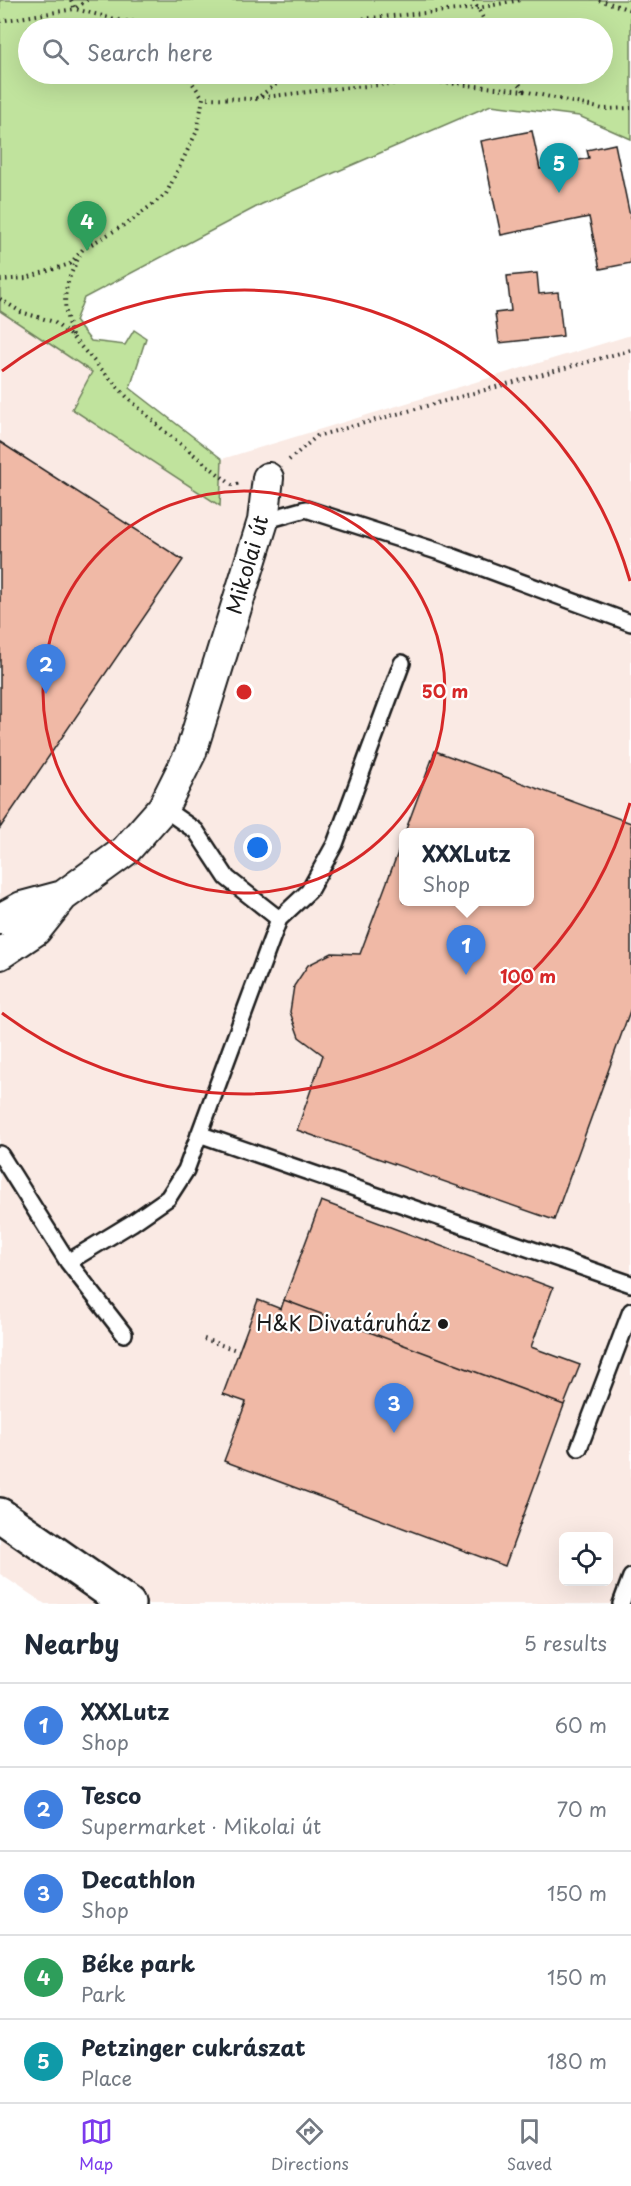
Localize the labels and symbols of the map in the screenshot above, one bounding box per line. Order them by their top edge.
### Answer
pin: 5 [540,144,578,193]
pin: 4 [68,202,106,251]
street label: Mikolai út [217,511,275,618]
pin: 2 [26,644,66,694]
text: 50 m [422,677,468,704]
centre of rings [234,682,254,702]
your location [243,833,272,862]
pin: 1 [446,926,486,975]
text: 100 m [500,962,556,989]
place label: H&K Divatáruház [256,1306,431,1338]
marker: H&K Divatáruház [436,1317,450,1331]
pin: 3 [374,1384,414,1433]

